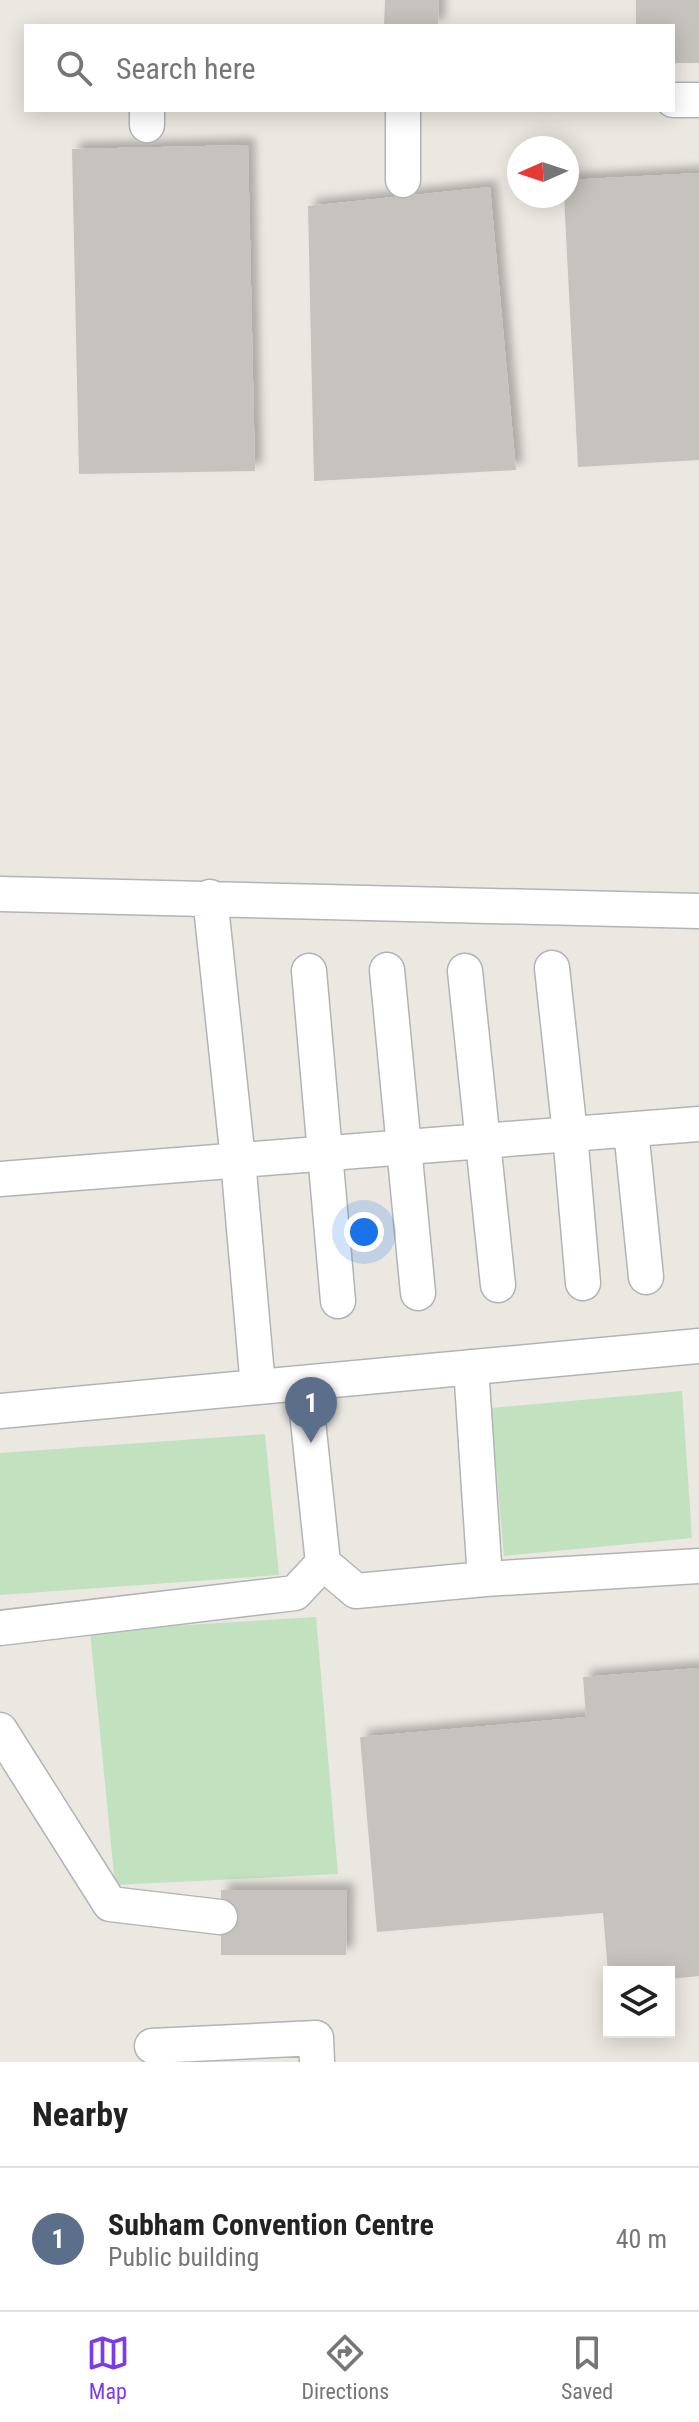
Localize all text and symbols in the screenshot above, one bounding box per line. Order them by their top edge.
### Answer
search box [24,24,675,112]
icon: search [52,46,96,90]
text: Search here [116,51,256,86]
north arrow [507,136,579,208]
your location [344,1212,384,1252]
pin: 1 [285,1377,337,1443]
map controls [603,1966,675,2038]
button: layers [603,1966,675,2038]
text: Nearby [32,2094,128,2134]
text: Subham Convention Centre [108,2207,434,2242]
text: 1 [51,2224,65,2254]
text: 40 m [616,2224,667,2254]
text: Public building [108,2242,259,2272]
tab: Map [86,2331,130,2404]
tab: Directions [301,2331,389,2404]
tab: Saved [561,2331,613,2404]

